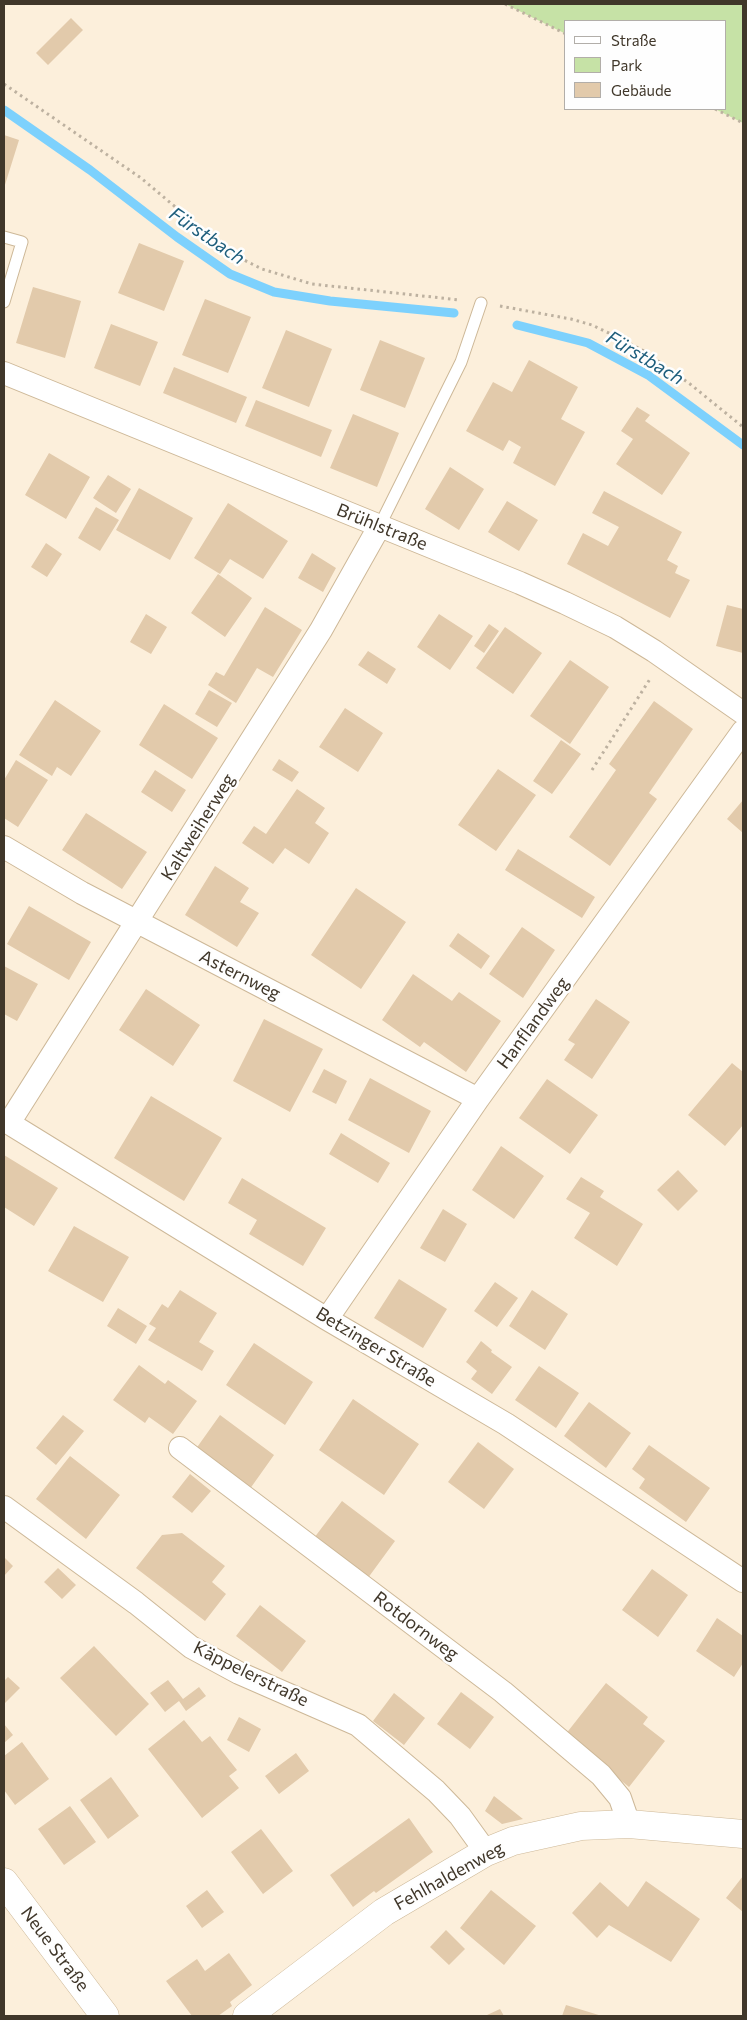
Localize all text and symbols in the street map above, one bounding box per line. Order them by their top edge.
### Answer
legend [564,20,727,110]
text: Straße [611,31,657,49]
text: Park [611,56,642,74]
text: Gebäude [611,81,672,99]
water label: Fürstbach [165,202,249,270]
water label: Fürstbach [602,326,688,390]
street label: Brühlstraße [333,499,431,555]
street label: Kaltweiherweg [157,770,239,884]
street label: Asternweg [196,945,284,1005]
street label: Hanflandweg [492,973,574,1073]
street label: Betzinger Straße [312,1303,440,1391]
street label: Rotdornweg [369,1587,463,1665]
street label: Käppelerstraße [190,1637,312,1711]
street label: Fehlhaldenweg [390,1837,508,1915]
street label: Neue Straße [16,1902,94,1996]

